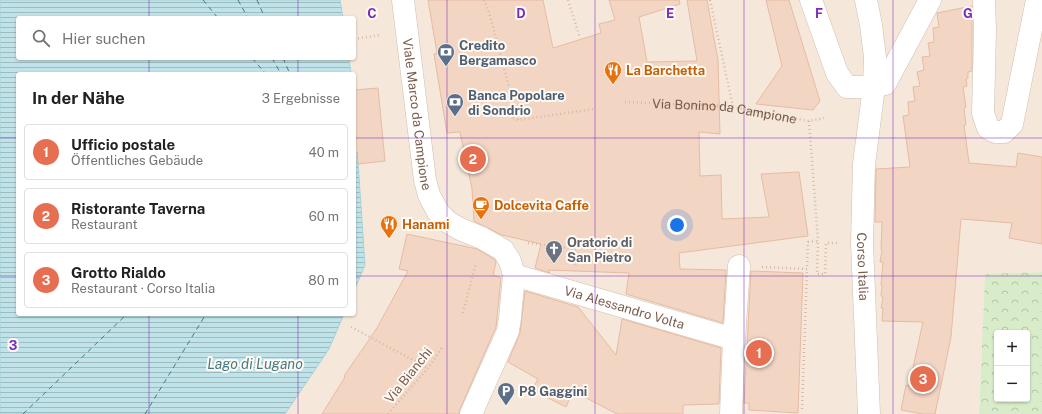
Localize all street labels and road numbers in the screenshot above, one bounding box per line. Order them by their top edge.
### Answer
street label: Viale Marco da Campione [400,37,434,192]
street label: Via Bonino da Campione [652,96,798,127]
street label: Corso Italia [854,232,871,301]
street label: Via Alessandro Volta [562,283,686,332]
street label: Via Bianchi [382,345,435,406]

